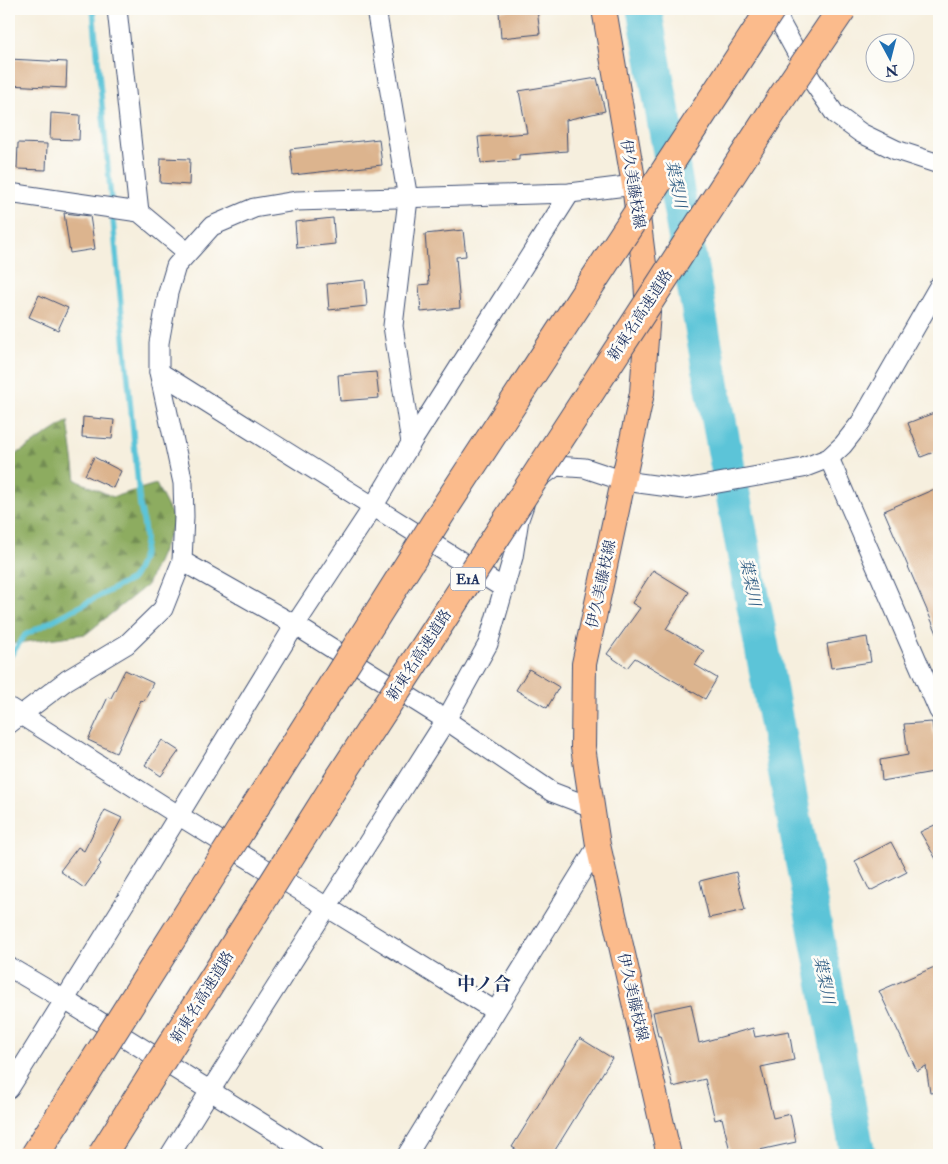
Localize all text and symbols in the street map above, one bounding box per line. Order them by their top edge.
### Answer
north arrow [866,32,916,82]
text: N [884,61,900,80]
street label: 伊久美藤枝線 [616,138,649,230]
water label: 葉梨川 [662,159,691,212]
street label: 新東名高速道路 [604,266,677,364]
street label: 伊久美藤枝線 [583,538,620,630]
water label: 葉梨川 [736,557,765,610]
road number: E1A [450,568,486,590]
street label: 新東名高速道路 [383,606,456,704]
street label: 新東名高速道路 [167,948,238,1047]
street label: 伊久美藤枝線 [613,951,652,1043]
water label: 葉梨川 [810,955,839,1008]
district label: 中ノ合 [457,973,511,996]

